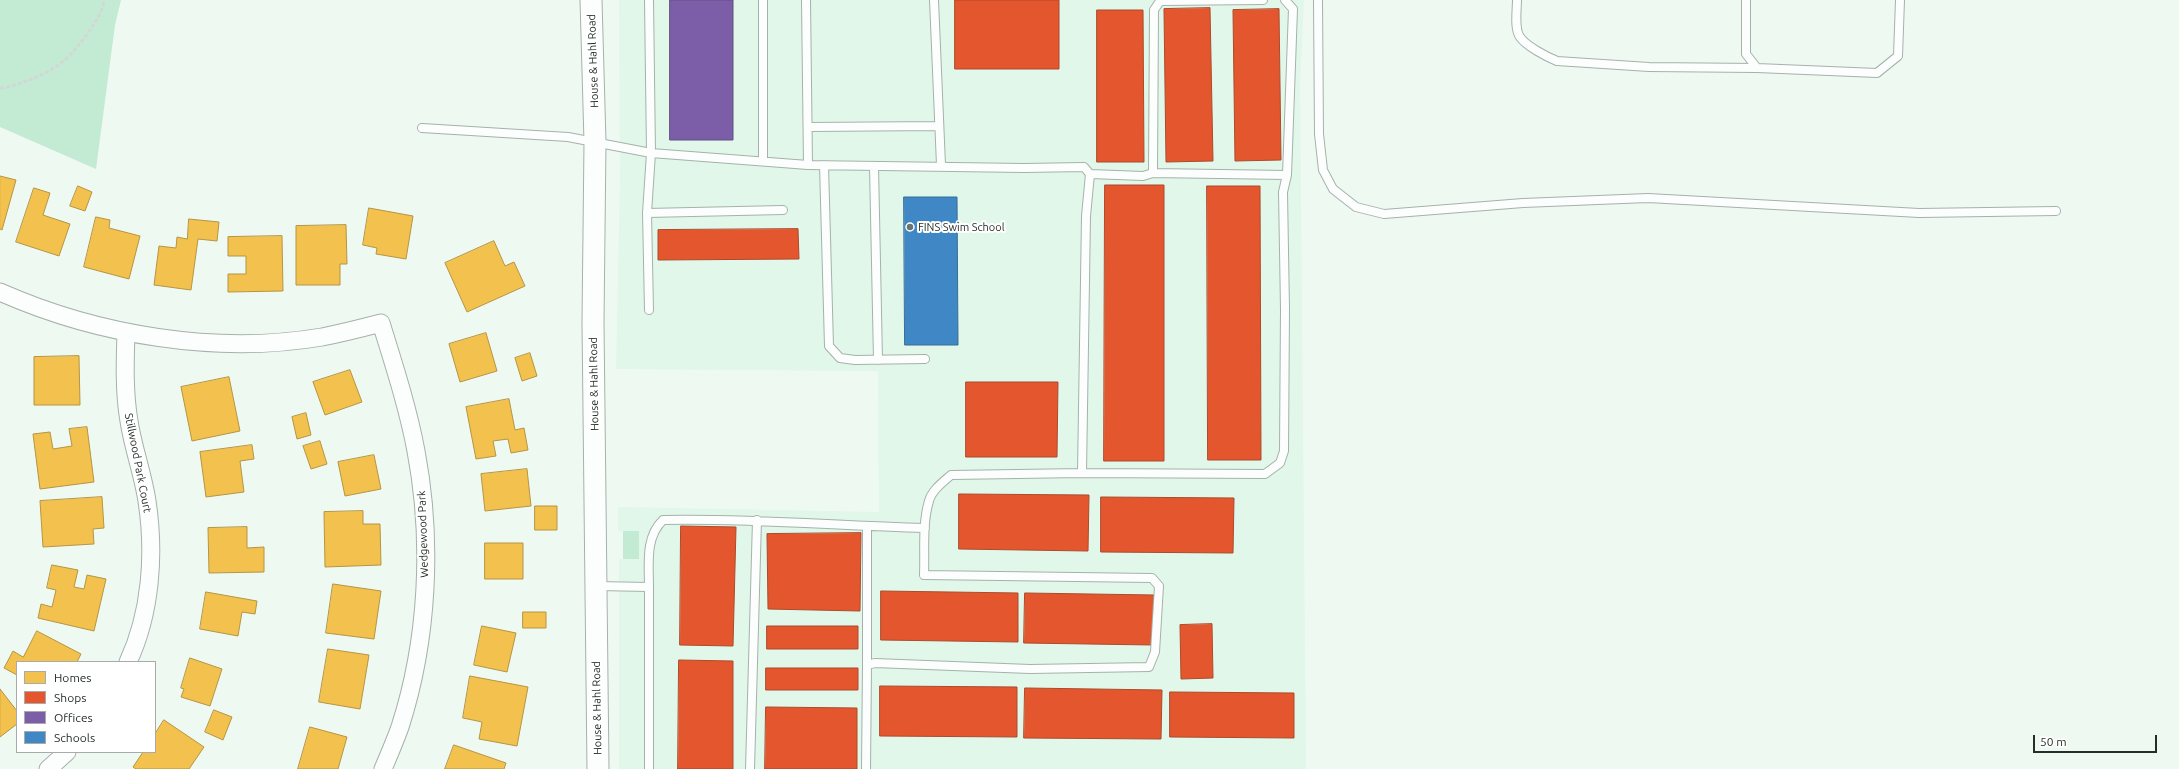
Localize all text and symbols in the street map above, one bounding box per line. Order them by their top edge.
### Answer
street label: House & Hahl Road [585,14,601,108]
place label: FINS Swim School [918,220,1005,234]
marker: FINS Swim School [905,222,915,232]
street label: House & Hahl Road [587,337,601,431]
street label: Stillwood Park Court [122,412,154,514]
street label: Wedgewood Park [415,490,431,578]
legend [16,661,156,753]
street label: House & Hahl Road [590,661,604,755]
text: Homes [54,671,92,684]
text: Shops [54,691,86,704]
text: Offices [54,711,93,724]
scale bar [2035,727,2159,753]
text: Schools [54,731,95,744]
text: 50 m [2040,735,2067,748]

